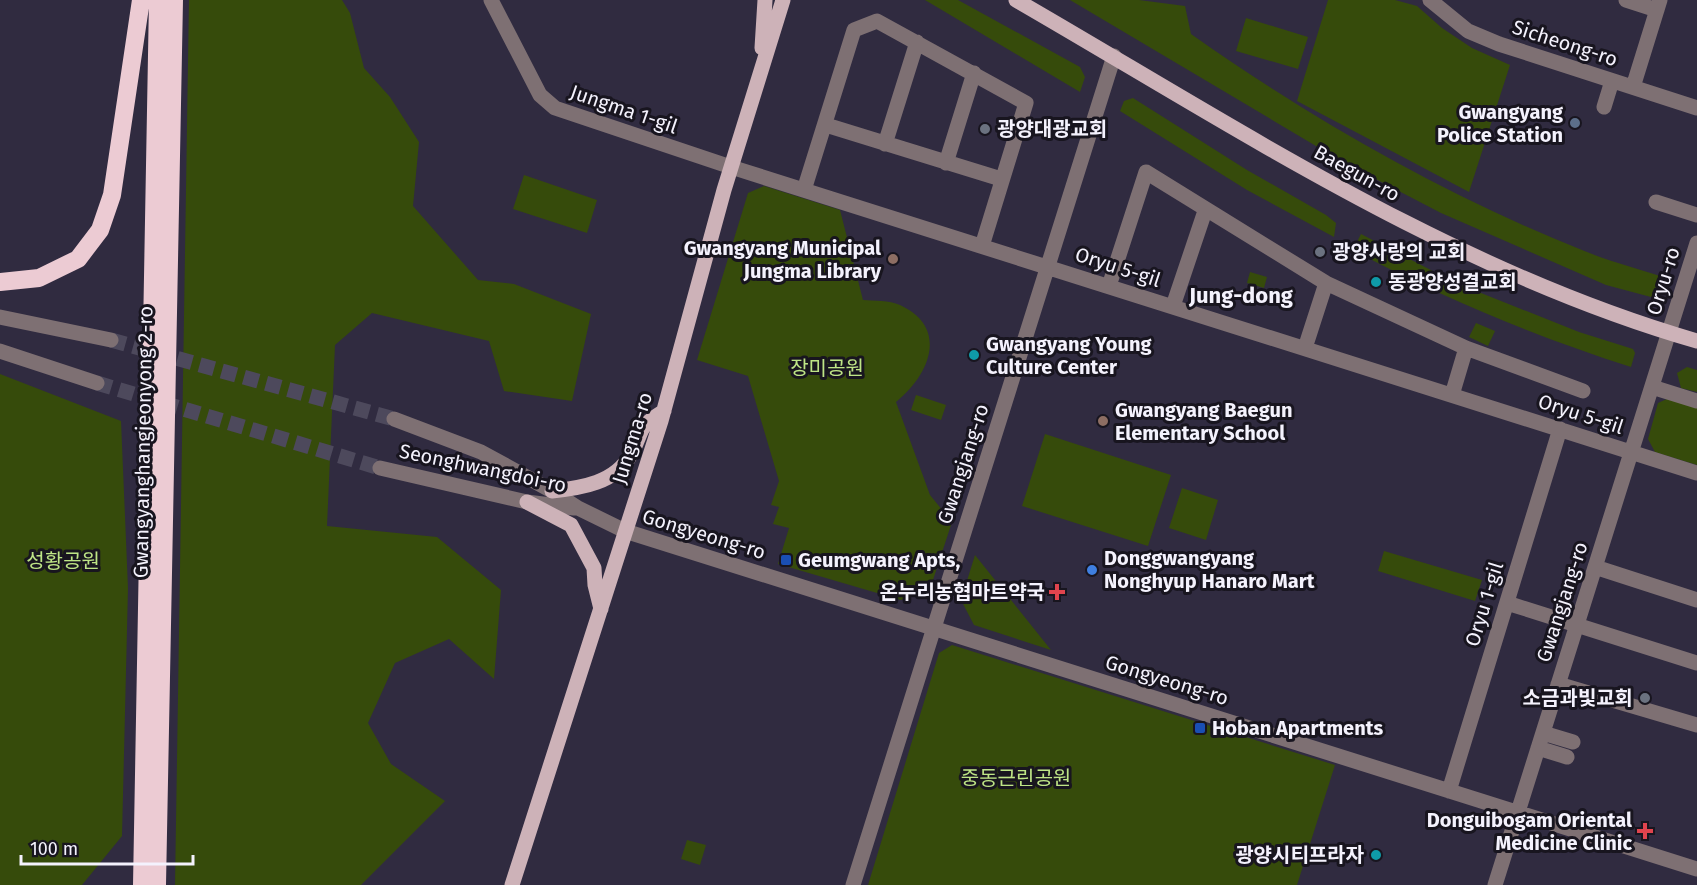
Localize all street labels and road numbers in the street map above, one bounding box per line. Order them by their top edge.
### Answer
street label: Sicheong-ro [1509,15,1621,71]
street label: Jungma 1-gil [567,79,681,139]
street label: Baegun-ro [1310,140,1404,206]
street label: Oryu 5-gil [1072,242,1164,292]
street label: Oryu-ro [1641,244,1685,318]
street label: Gwangyanghangjeonyong 2-ro [129,306,157,578]
street label: Jungma-ro [607,389,657,487]
street label: Oryu 5-gil [1535,389,1627,439]
street label: Gwangjang-ro [932,401,994,527]
street label: Seonghwangdoi-ro [397,439,569,497]
street label: Gongyeong-ro [640,504,768,564]
street label: Gwangjang-ro [1531,539,1593,665]
street label: Oryu 1-gil [1460,559,1508,649]
street label: Gongyeong-ro [1103,650,1231,710]

